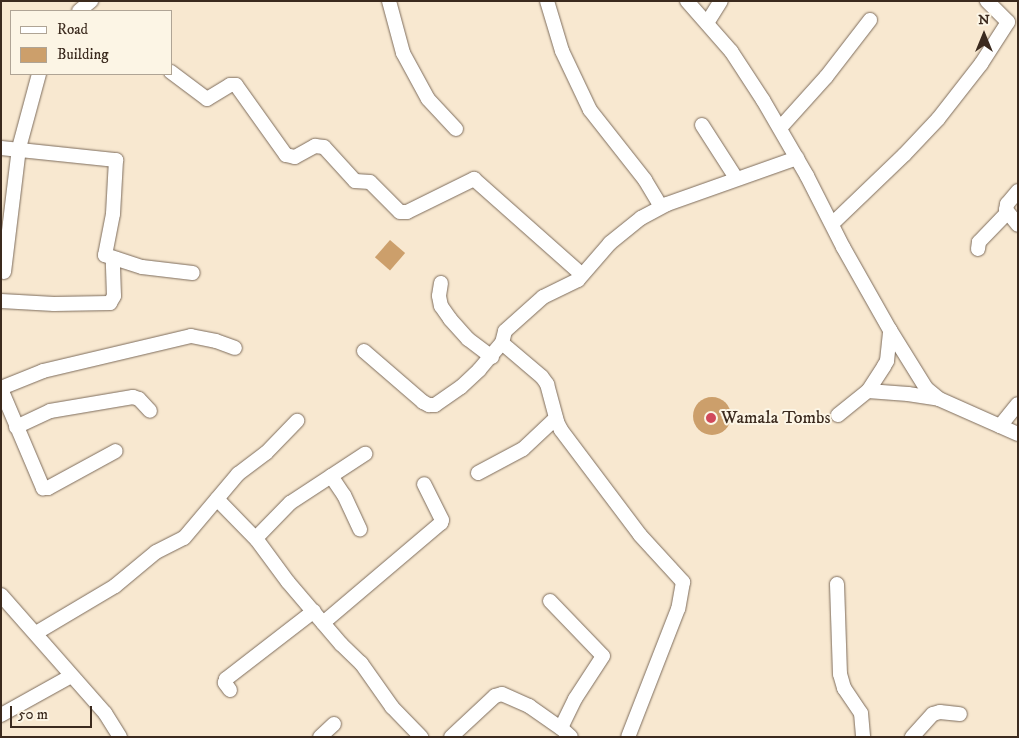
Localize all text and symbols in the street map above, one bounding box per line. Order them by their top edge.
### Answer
legend [10,10,172,75]
north arrow [959,10,1009,60]
text: N [978,11,990,29]
text: Road [57,20,88,39]
text: Building [57,45,109,64]
place label: Wamala Tombs [721,407,831,429]
marker: Wamala Tombs [705,412,717,424]
scale bar [12,696,95,728]
text: 50 m [18,705,48,724]

